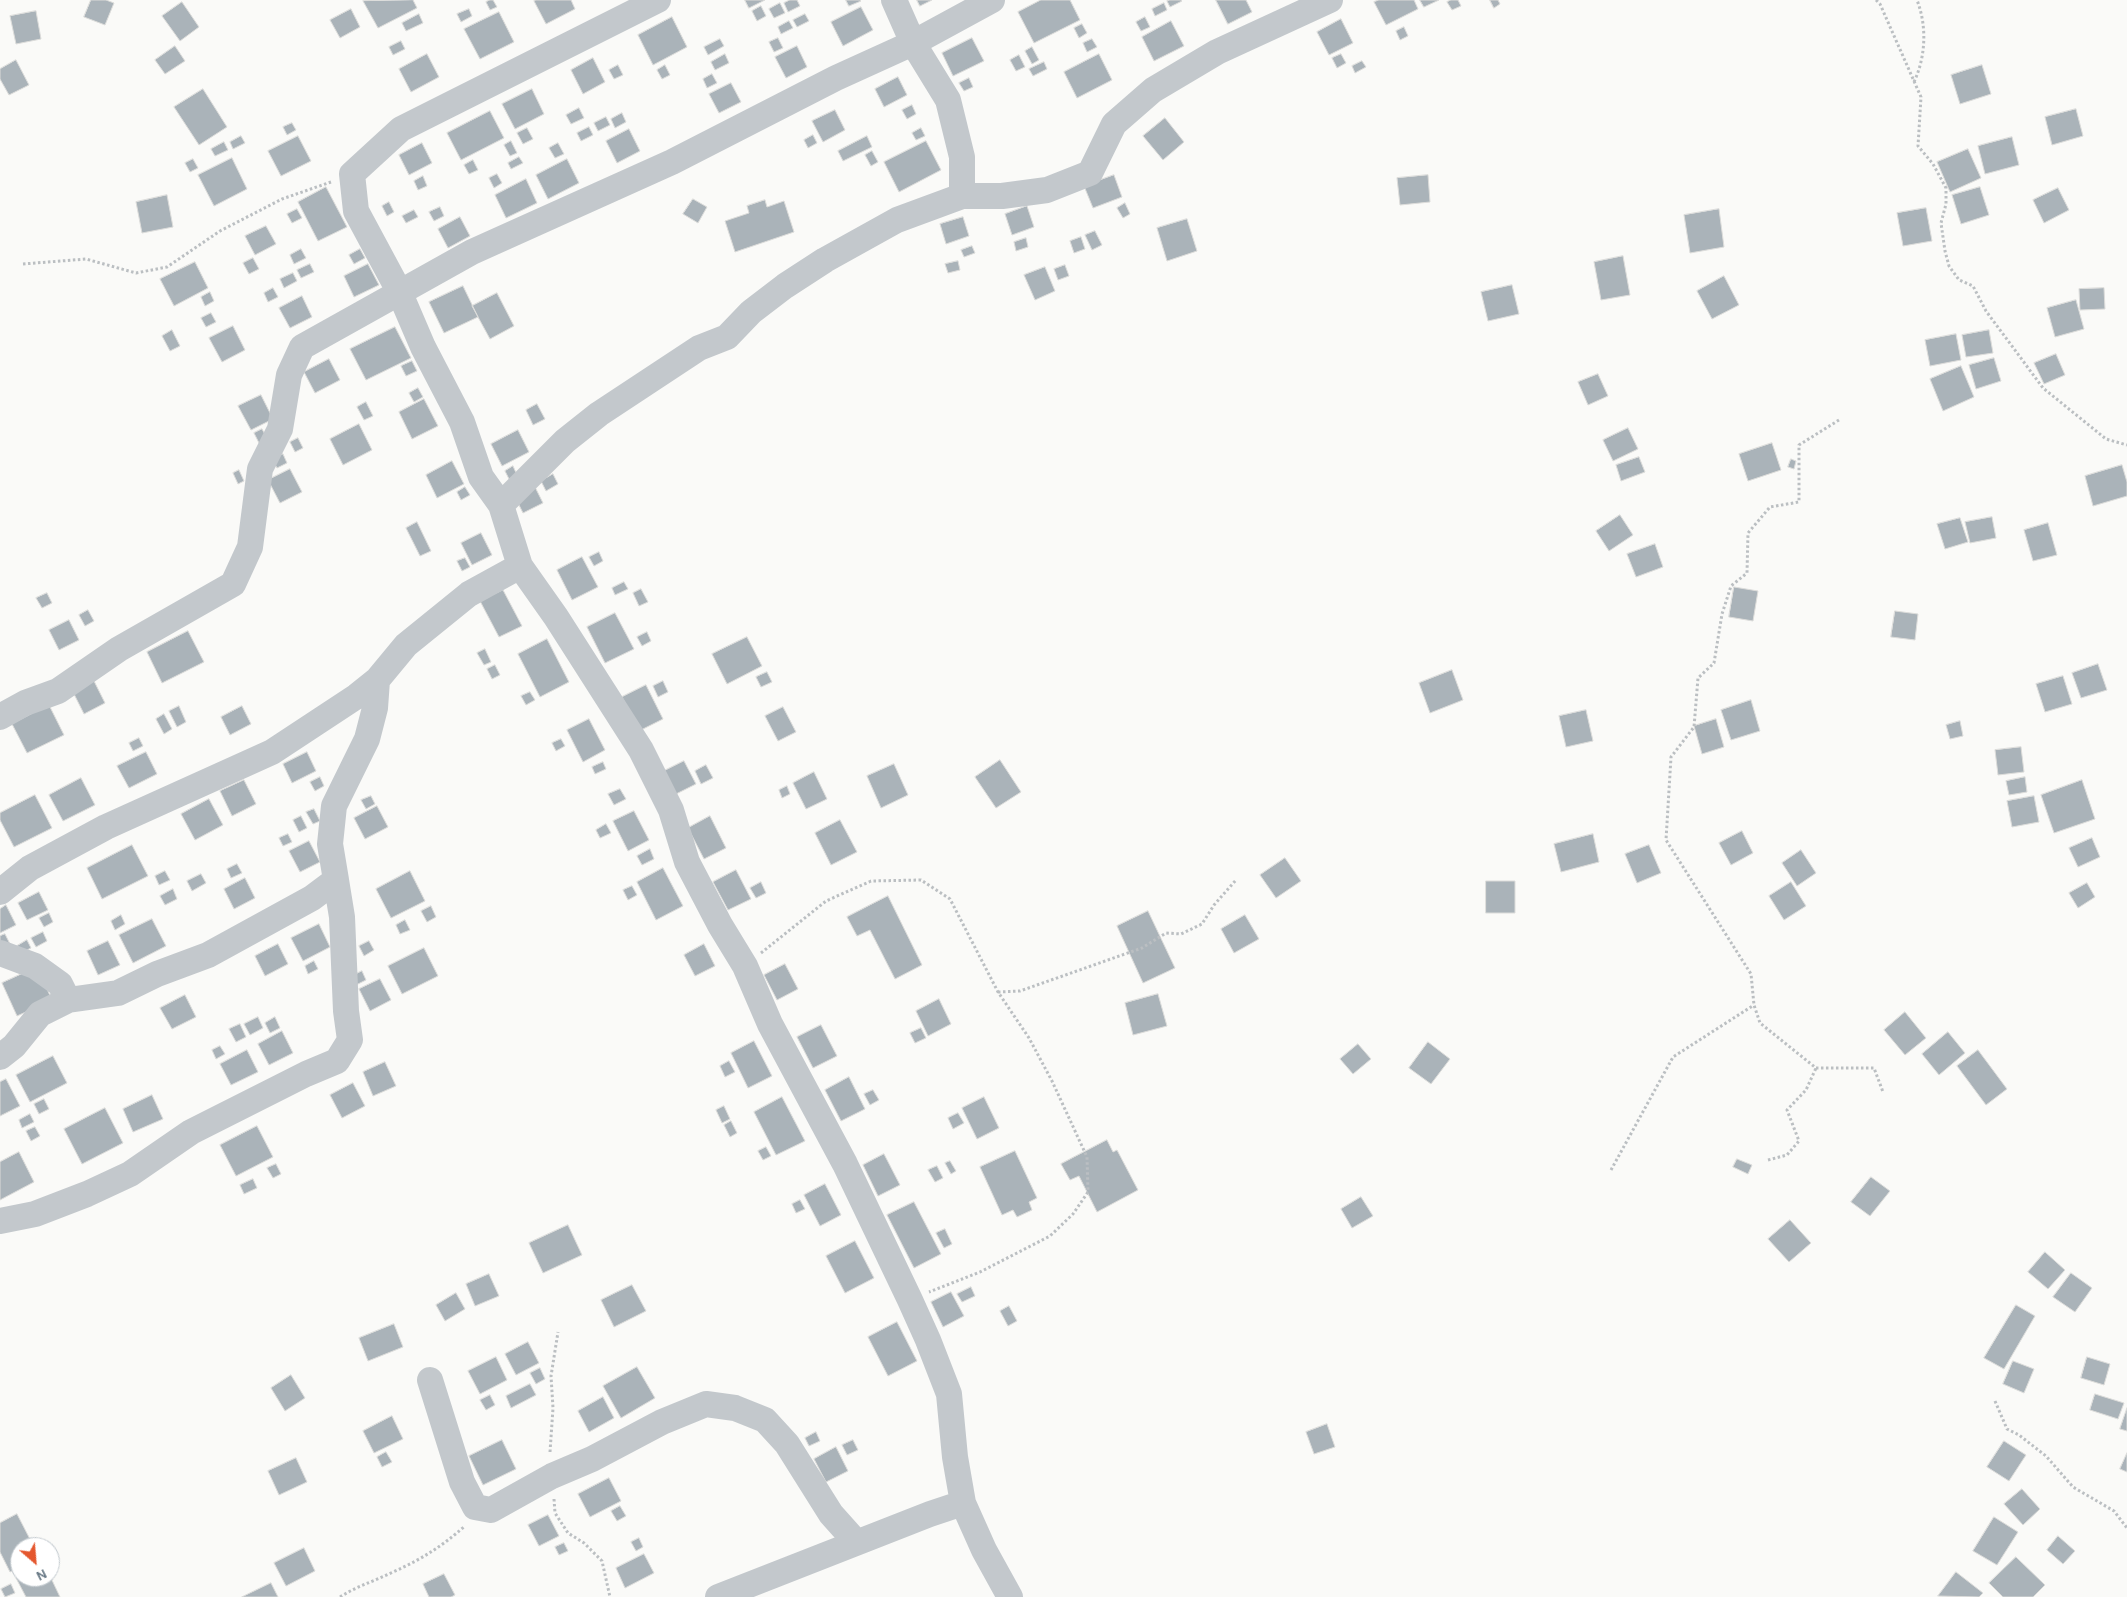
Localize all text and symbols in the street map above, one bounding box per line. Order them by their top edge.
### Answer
north arrow [10,1537,60,1587]
text: N [33,1565,50,1585]

